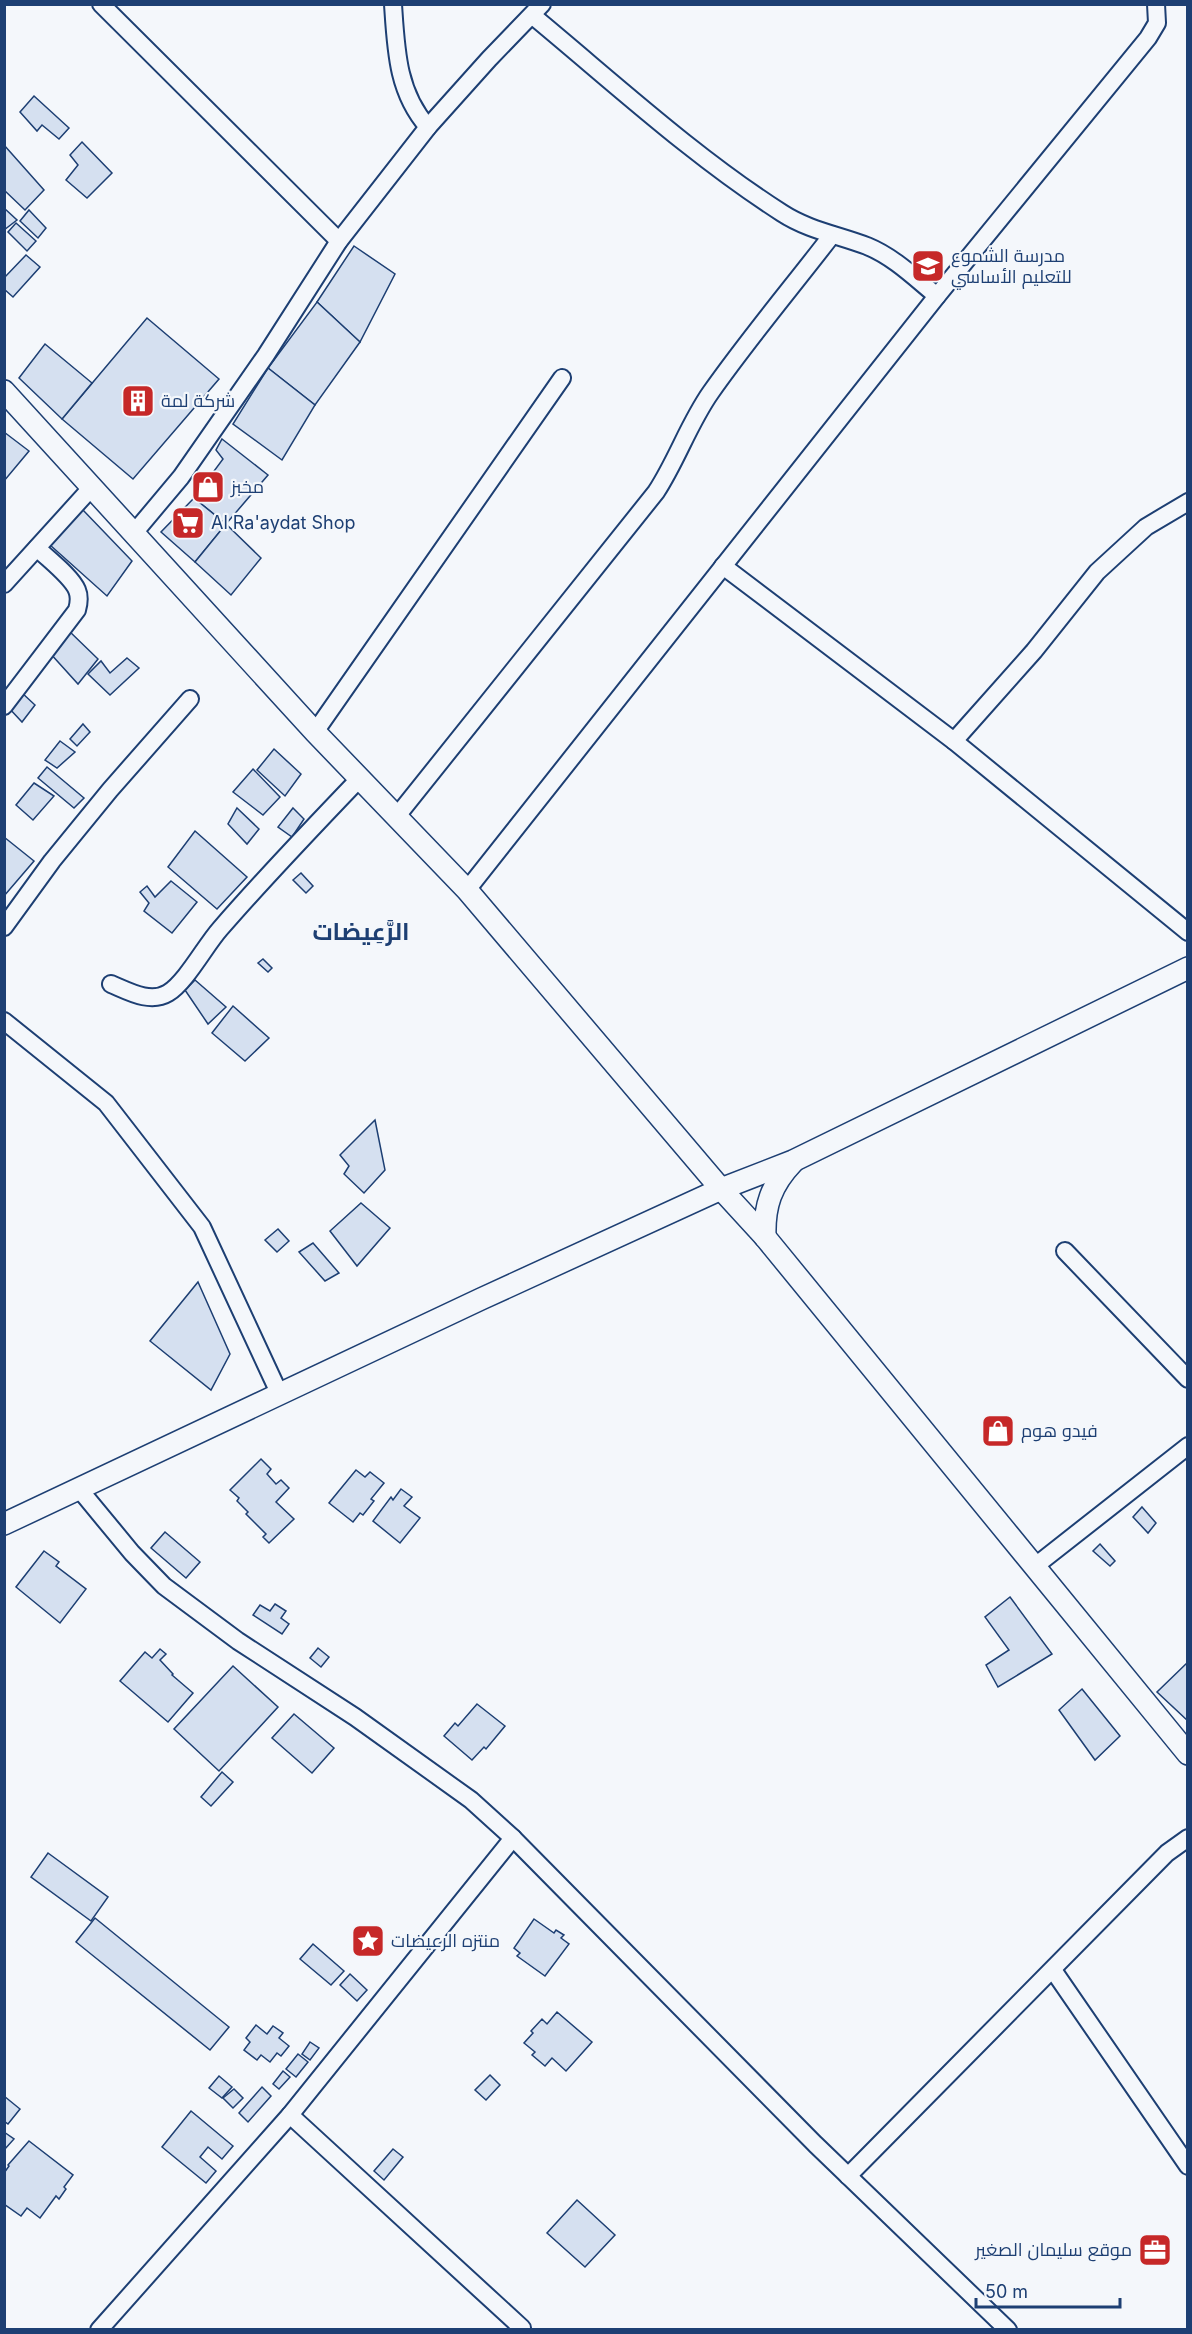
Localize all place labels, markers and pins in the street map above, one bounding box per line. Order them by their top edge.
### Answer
place label: مدرسة الشموع للتعليم الأساسي [951,245,1072,290]
school or university icon: مدرسة الشموع للتعليم الأساسي [910,248,946,284]
building icon: شركة لمة [120,383,156,419]
place label: شركة لمة [161,390,235,412]
shop icon: مخبز [190,469,226,505]
place label: مخبز [230,476,264,498]
supermarket icon: Al Ra'aydat Shop [170,505,206,541]
place label: Al Ra'aydat Shop [211,512,356,533]
shop icon: فيدو هوم [980,1413,1016,1449]
place label: فيدو هوم [1021,1420,1098,1443]
place icon: منتزه الرعيضات [350,1923,386,1959]
place label: منتزه الرعيضات [391,1930,500,1952]
office icon: موقع سليمان الصغير [1137,2232,1173,2268]
place label: موقع سليمان الصغير [974,2239,1132,2262]

